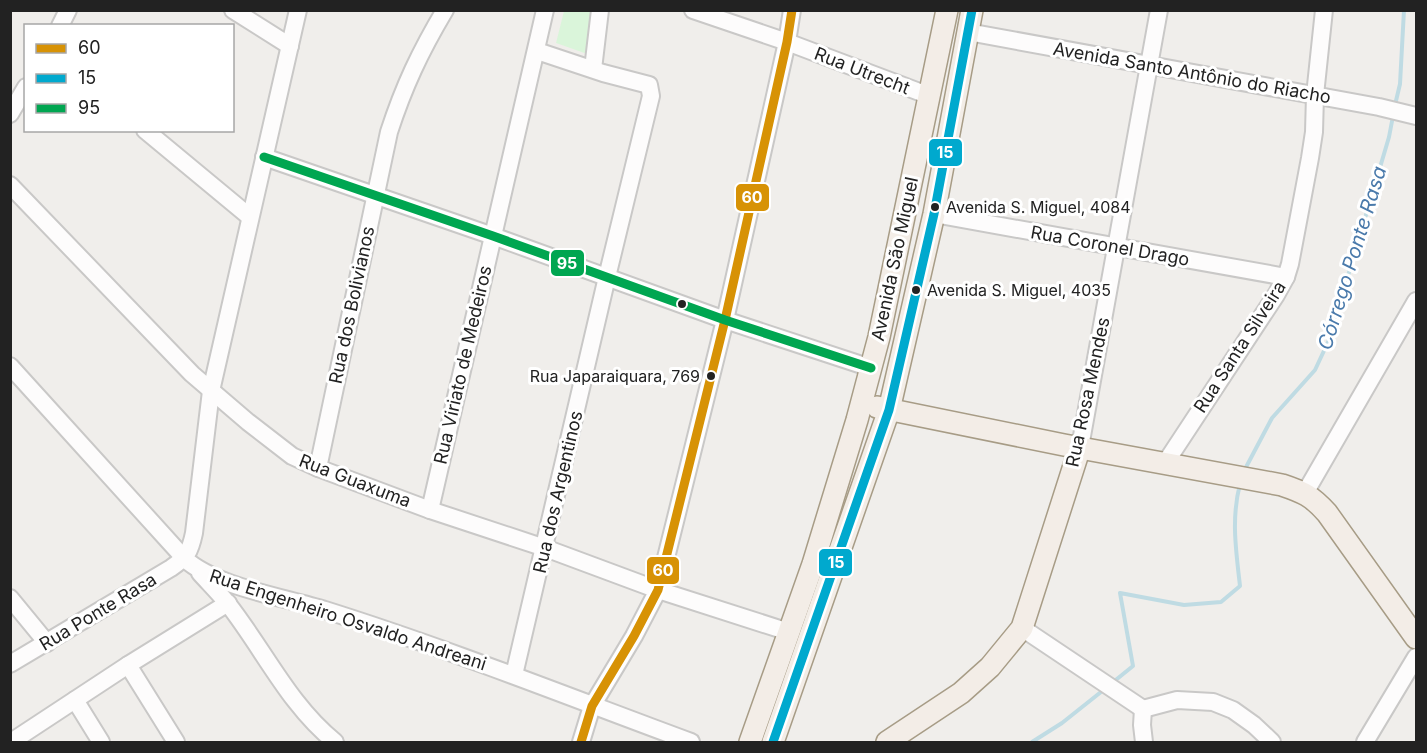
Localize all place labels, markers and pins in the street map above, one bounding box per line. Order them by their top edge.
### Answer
place label: Avenida S. Miguel, 4084 [946,197,1131,217]
marker: Avenida S. Miguel, 4084 [929,201,941,213]
place label: Avenida S. Miguel, 4035 [927,280,1111,300]
marker: Avenida S. Miguel, 4035 [910,284,922,296]
unlabelled marker [676,298,688,310]
place label: Rua Japaraiquara, 769 [530,366,700,386]
marker: Rua Japaraiquara, 769 [705,370,717,382]

